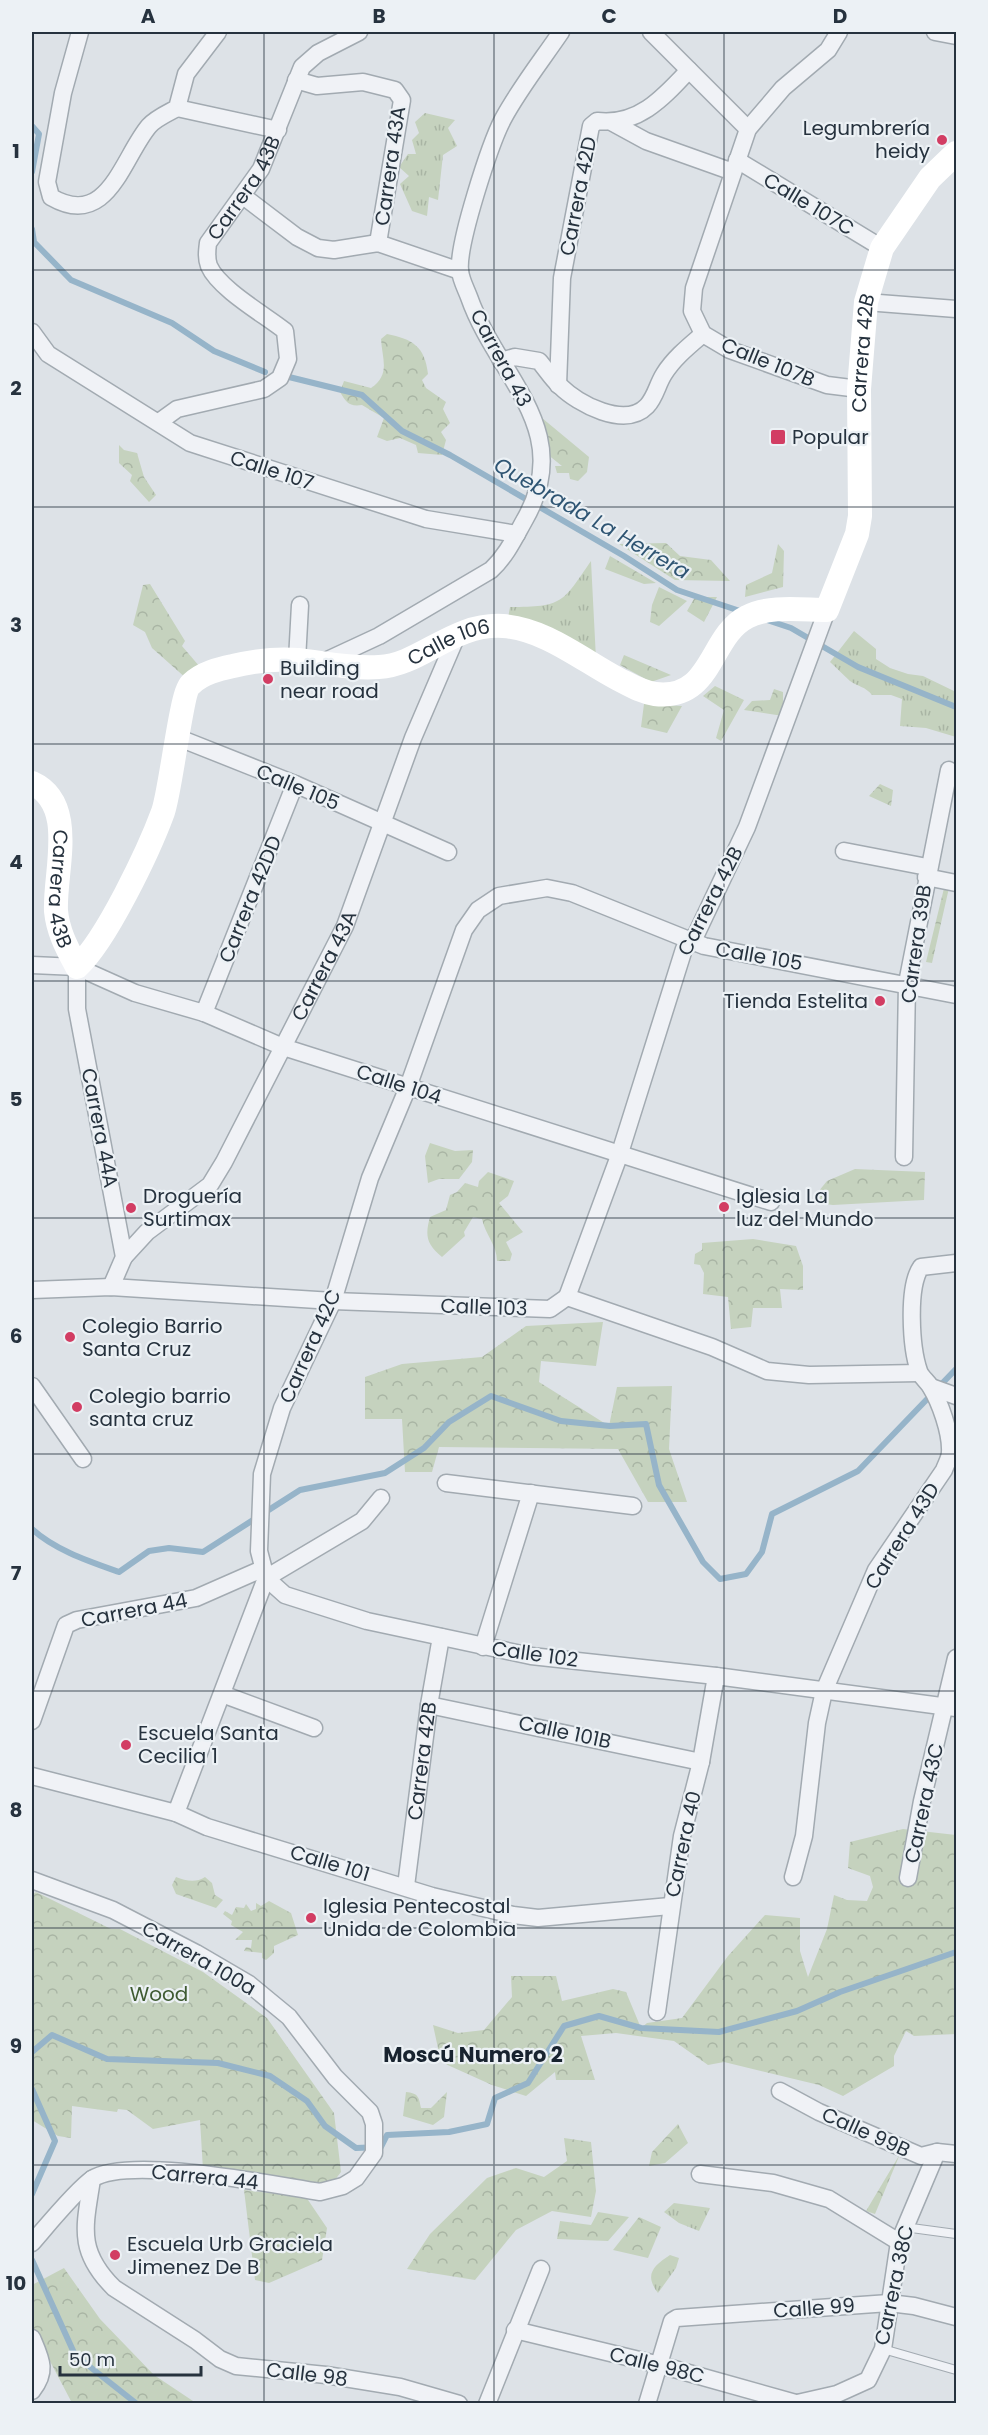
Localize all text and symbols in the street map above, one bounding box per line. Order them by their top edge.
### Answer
text: A [141,2,156,30]
text: B [372,2,386,30]
text: C [601,2,617,30]
text: D [833,2,847,30]
street label: Carrera 43A [368,104,412,228]
place label: Legumbrería heidy [803,114,930,165]
street label: Carrera 43B [200,131,287,246]
marker: Legumbrería heidy [935,133,949,147]
street label: Carrera 42D [553,134,603,258]
text: 1 [12,137,20,165]
street label: Calle 107C [758,166,860,242]
street label: Carrera 42B [845,290,882,413]
street label: Carrera 43 [464,304,538,412]
street label: Calle 107B [717,331,819,393]
text: 2 [10,374,22,402]
place label: Popular [792,423,869,451]
marker: Popular [769,428,787,446]
street label: Calle 107 [227,443,317,497]
water label: Quebrada La Herrera [489,450,695,586]
text: 3 [10,611,22,639]
street label: Calle 106 [403,612,492,672]
place label: Building near road [280,654,379,705]
marker: Building near road [261,672,275,686]
street label: Calle 105 [252,757,344,817]
street label: Carrera 43B [42,829,79,953]
street label: Carrera 42DD [212,831,288,967]
street label: Carrera 42B [671,842,749,960]
text: 4 [9,848,23,876]
street label: Carrera 39B [894,883,938,1005]
street label: Carrera 43A [285,907,363,1026]
street label: Calle 105 [713,935,805,977]
place label: Tienda Estelita [724,987,868,1015]
marker: Tienda Estelita [873,994,887,1008]
street label: Calle 104 [353,1057,445,1111]
street label: Carrera 44A [75,1066,125,1190]
text: 5 [10,1085,23,1113]
place label: Droguería Surtimax [143,1182,242,1233]
place label: Iglesia La luz del Mundo [736,1182,873,1233]
marker: Iglesia La luz del Mundo [717,1200,731,1214]
marker: Droguería Surtimax [124,1201,138,1215]
street label: Carrera 42C [272,1285,348,1407]
street label: Calle 103 [440,1291,528,1323]
place label: Colegio Barrio Santa Cruz [82,1312,223,1363]
text: 6 [10,1322,22,1350]
marker: Colegio Barrio Santa Cruz [63,1330,77,1344]
place label: Colegio barrio santa cruz [89,1382,231,1433]
marker: Colegio barrio santa cruz [70,1400,84,1414]
street label: Carrera 43D [858,1477,946,1595]
text: 7 [11,1559,22,1587]
street label: Carrera 44 [78,1586,190,1634]
street label: Calle 102 [490,1634,580,1674]
street label: Carrera 42B [400,1700,443,1822]
street label: Calle 101B [516,1709,614,1755]
place label: Escuela Santa Cecilia 1 [138,1719,279,1770]
marker: Escuela Santa Cecilia 1 [119,1738,133,1752]
street label: Carrera 43C [898,1740,950,1866]
street label: Carrera 40 [658,1788,708,1900]
text: 8 [10,1796,22,1824]
street label: Calle 101 [287,1838,373,1888]
place label: Iglesia Pentecostal Unida de Colombia [323,1892,516,1943]
marker: Iglesia Pentecostal Unida de Colombia [304,1911,318,1925]
street label: Carrera 100a [137,1914,261,2002]
park label: Wood [130,1980,188,2008]
text: 9 [10,2032,22,2060]
district label: Moscú Numero 2 [383,2040,563,2069]
street label: Calle 99B [817,2100,915,2164]
street label: Carrera 44 [150,2157,260,2197]
street label: Carrera 38C [868,2222,920,2348]
place label: Escuela Urb Graciela Jimenez De B [127,2230,333,2281]
marker: Escuela Urb Graciela Jimenez De B [108,2248,122,2262]
text: 10 [6,2269,26,2297]
street label: Calle 99 [772,2291,856,2325]
scale bar [60,2339,201,2377]
street label: Calle 98C [606,2340,708,2390]
text: 50 m [69,2347,115,2372]
street label: Calle 98 [265,2355,349,2393]

